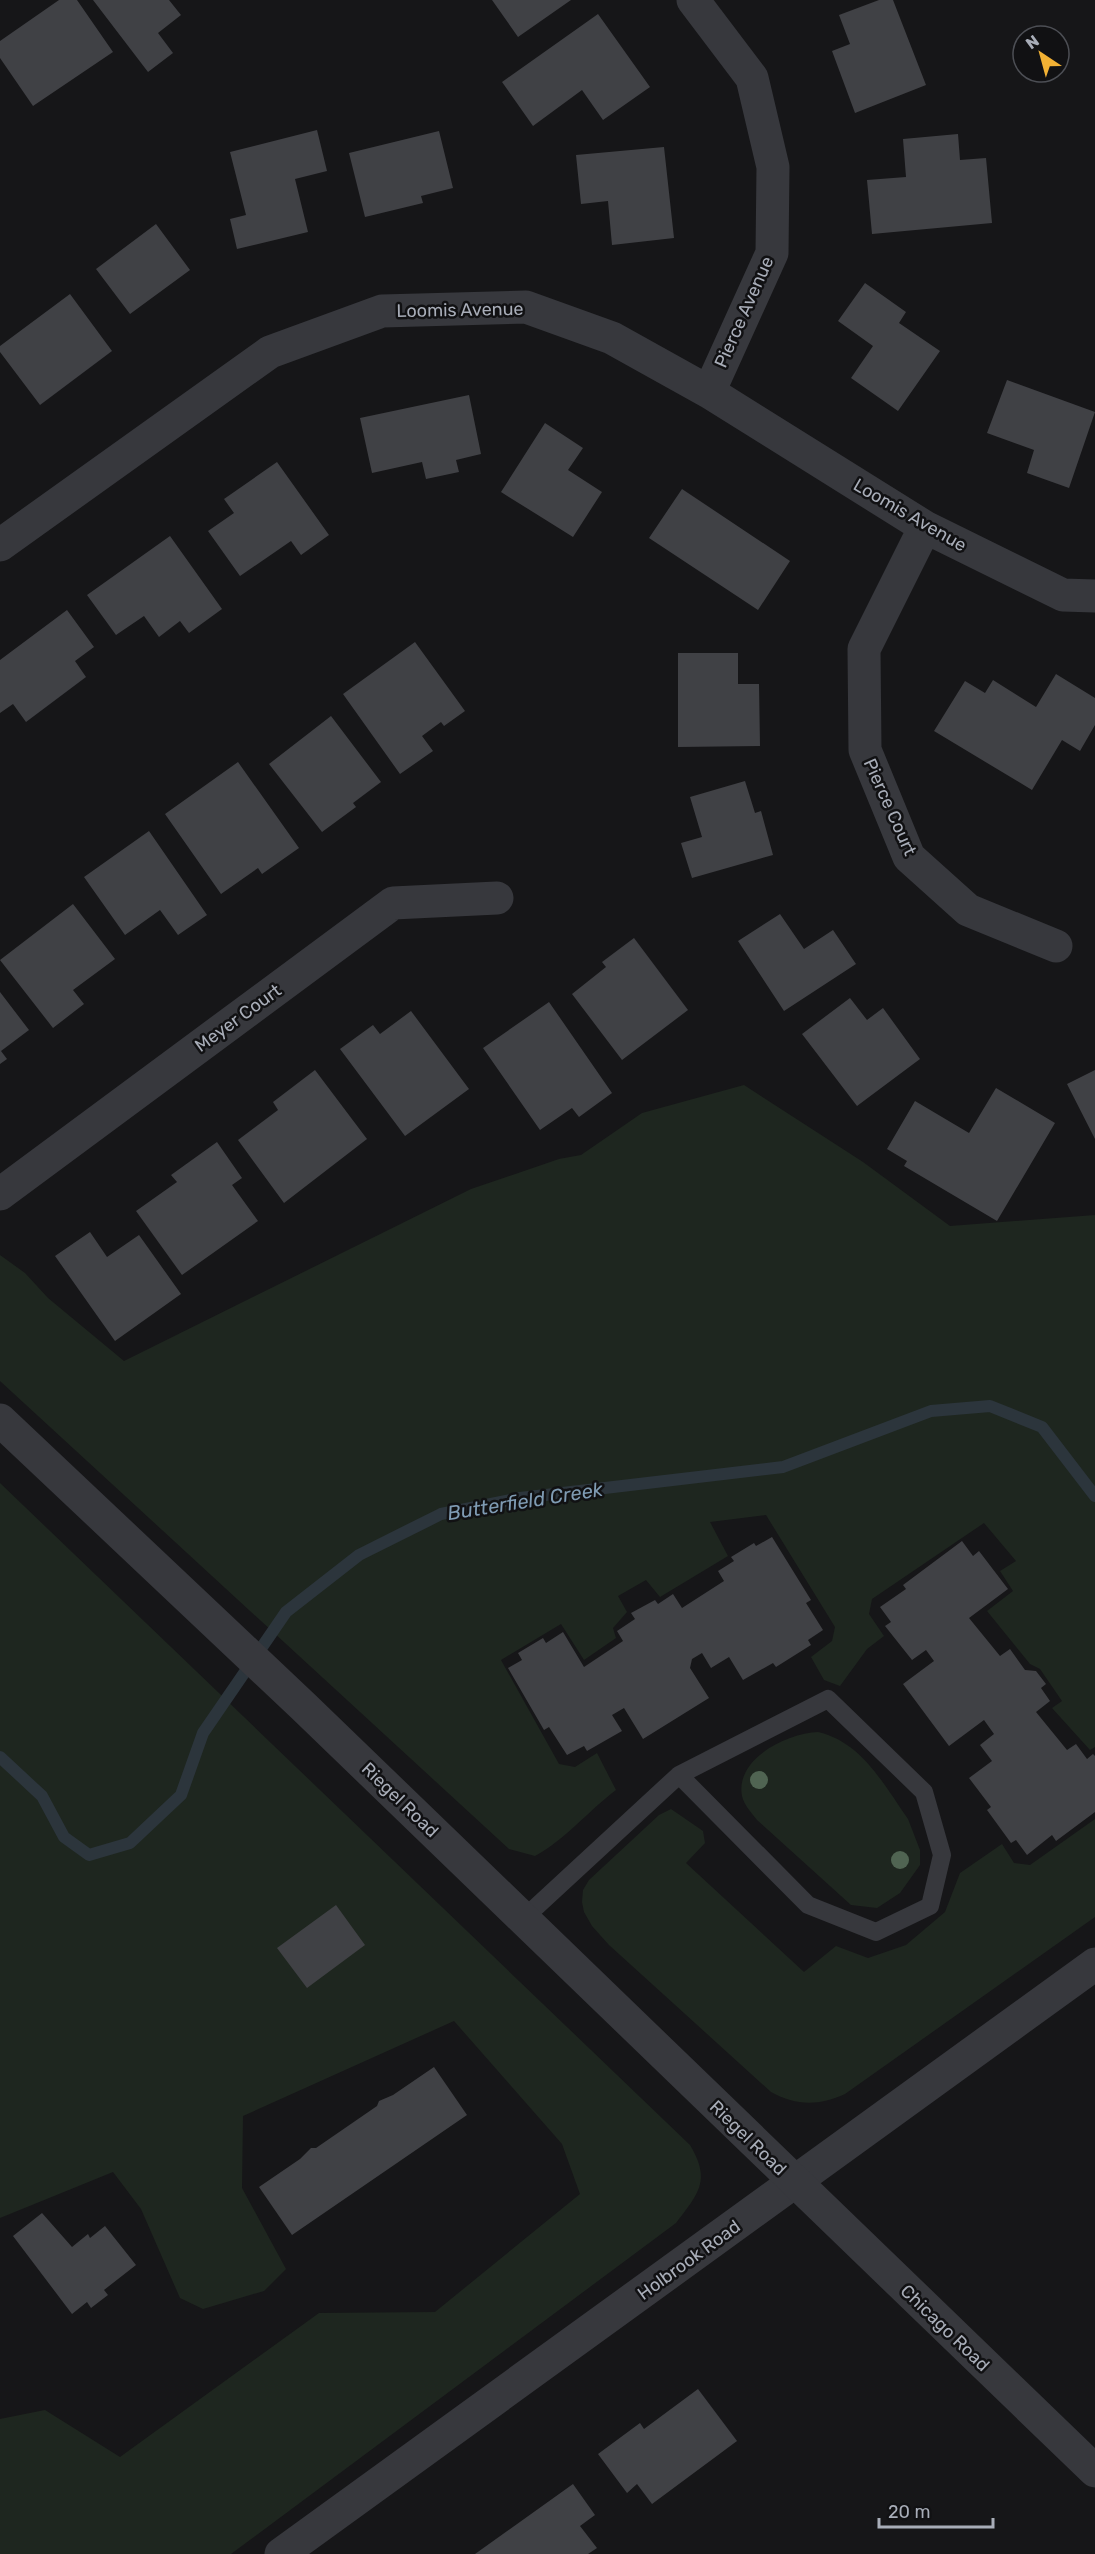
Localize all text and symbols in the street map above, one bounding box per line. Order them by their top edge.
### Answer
north arrow [1011,24,1071,84]
text: N [1022,31,1043,53]
street label: Pierce Avenue [710,253,778,371]
street label: Loomis Avenue [396,298,524,322]
street label: Loomis Avenue [849,474,971,556]
street label: Pierce Court [859,755,921,859]
street label: Meyer Court [190,979,286,1057]
water label: Butterfield Creek [446,1477,605,1525]
street label: Riegel Road [357,1758,443,1842]
street label: Riegel Road [705,2096,791,2180]
street label: Holbrook Road [633,2215,745,2305]
street label: Chicago Road [896,2280,994,2376]
scale bar [879,2491,993,2529]
text: 20 m [888,2501,930,2523]

